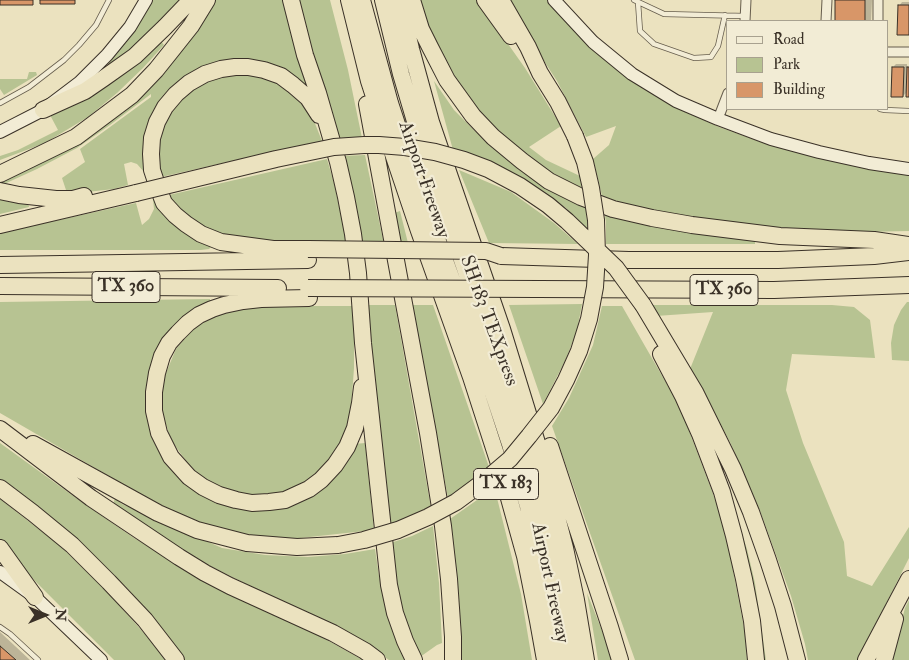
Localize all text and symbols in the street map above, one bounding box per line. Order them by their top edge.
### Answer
legend [726,20,889,110]
text: Road [773,30,804,49]
text: Park [773,55,800,74]
text: Building [773,80,825,99]
street label: Airport Freeway [392,119,454,241]
street label: SH 183 TEXpress [454,253,522,389]
road number: TX 360 [92,272,160,302]
road number: TX 360 [690,274,758,306]
road number: TX 183 [474,468,538,499]
street label: Airport Freeway [525,521,573,645]
north arrow [20,590,70,640]
text: N [52,609,69,621]

